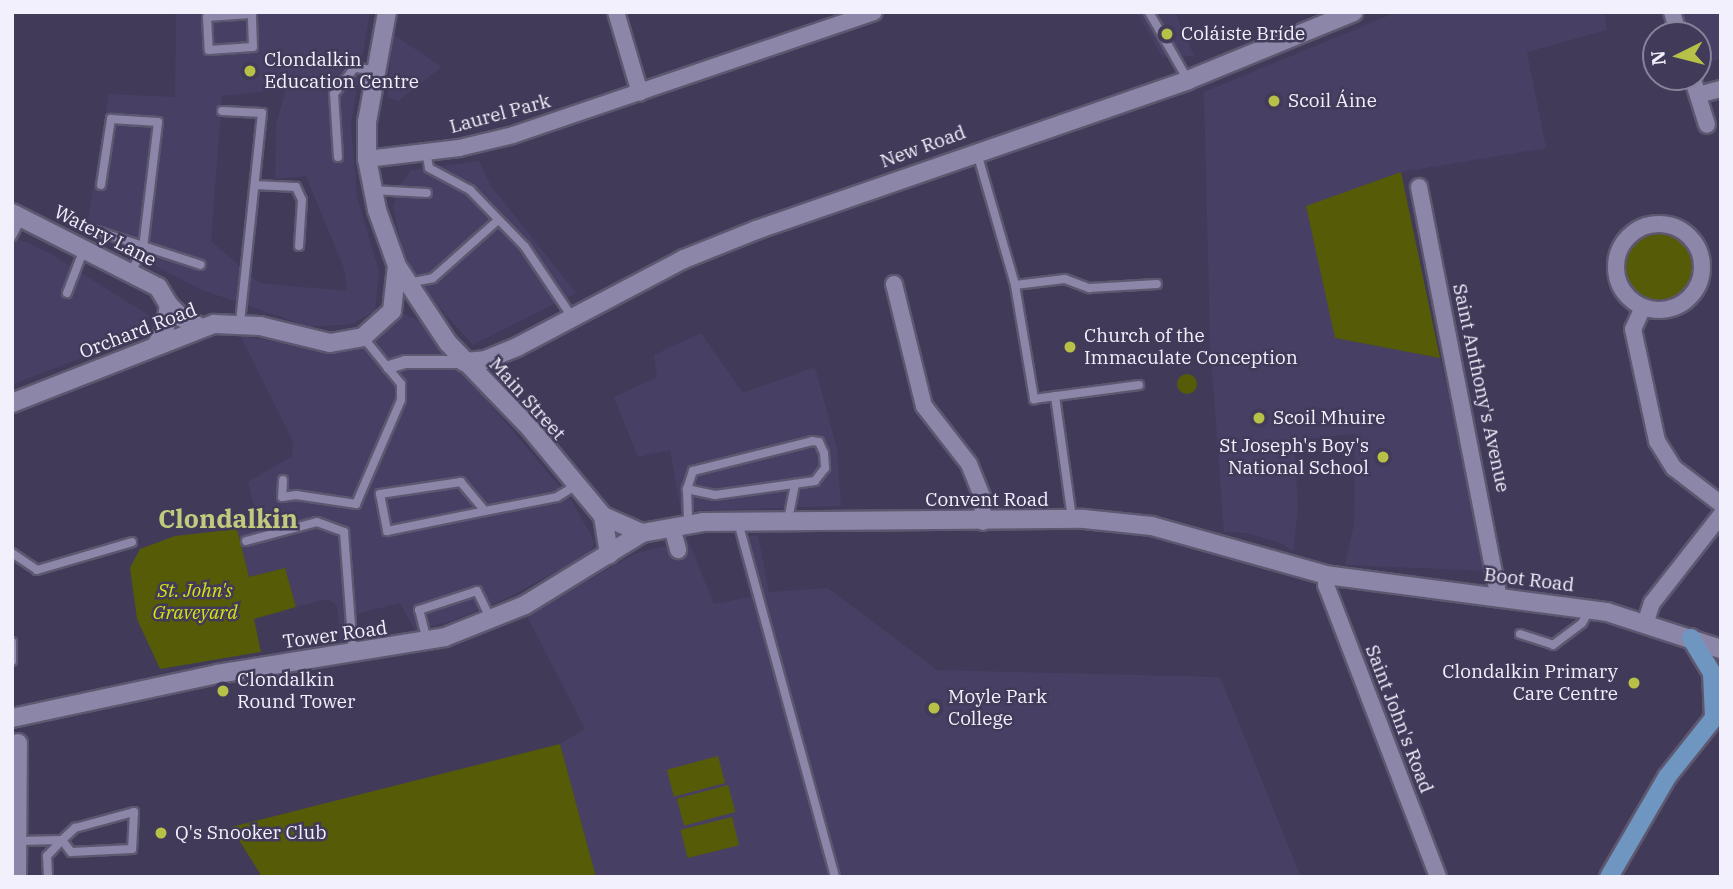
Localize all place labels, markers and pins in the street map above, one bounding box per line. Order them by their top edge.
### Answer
place label: Coláiste Bríde [1181,23,1305,45]
marker: Coláiste Bríde [1159,26,1175,42]
place label: Clondalkin Education Centre [264,49,419,93]
marker: Clondalkin Education Centre [242,63,258,79]
place label: Scoil Áine [1288,90,1377,112]
marker: Scoil Áine [1266,93,1282,109]
place label: Church of the Immaculate Conception [1084,325,1298,369]
marker: Church of the Immaculate Conception [1062,339,1078,355]
place label: Scoil Mhuire [1273,407,1385,429]
marker: Scoil Mhuire [1251,410,1267,426]
place label: St Joseph's Boy's National School [1219,435,1369,479]
marker: St Joseph's Boy's National School [1375,449,1391,465]
place label: Clondalkin Primary Care Centre [1442,661,1618,705]
place label: Clondalkin Round Tower [237,669,355,713]
marker: Clondalkin Primary Care Centre [1624,673,1644,693]
marker: Clondalkin Round Tower [215,683,231,699]
place label: Moyle Park College [948,686,1047,730]
marker: Moyle Park College [926,700,942,716]
place label: Q's Snooker Club [175,822,327,844]
marker: Q's Snooker Club [153,825,169,841]

